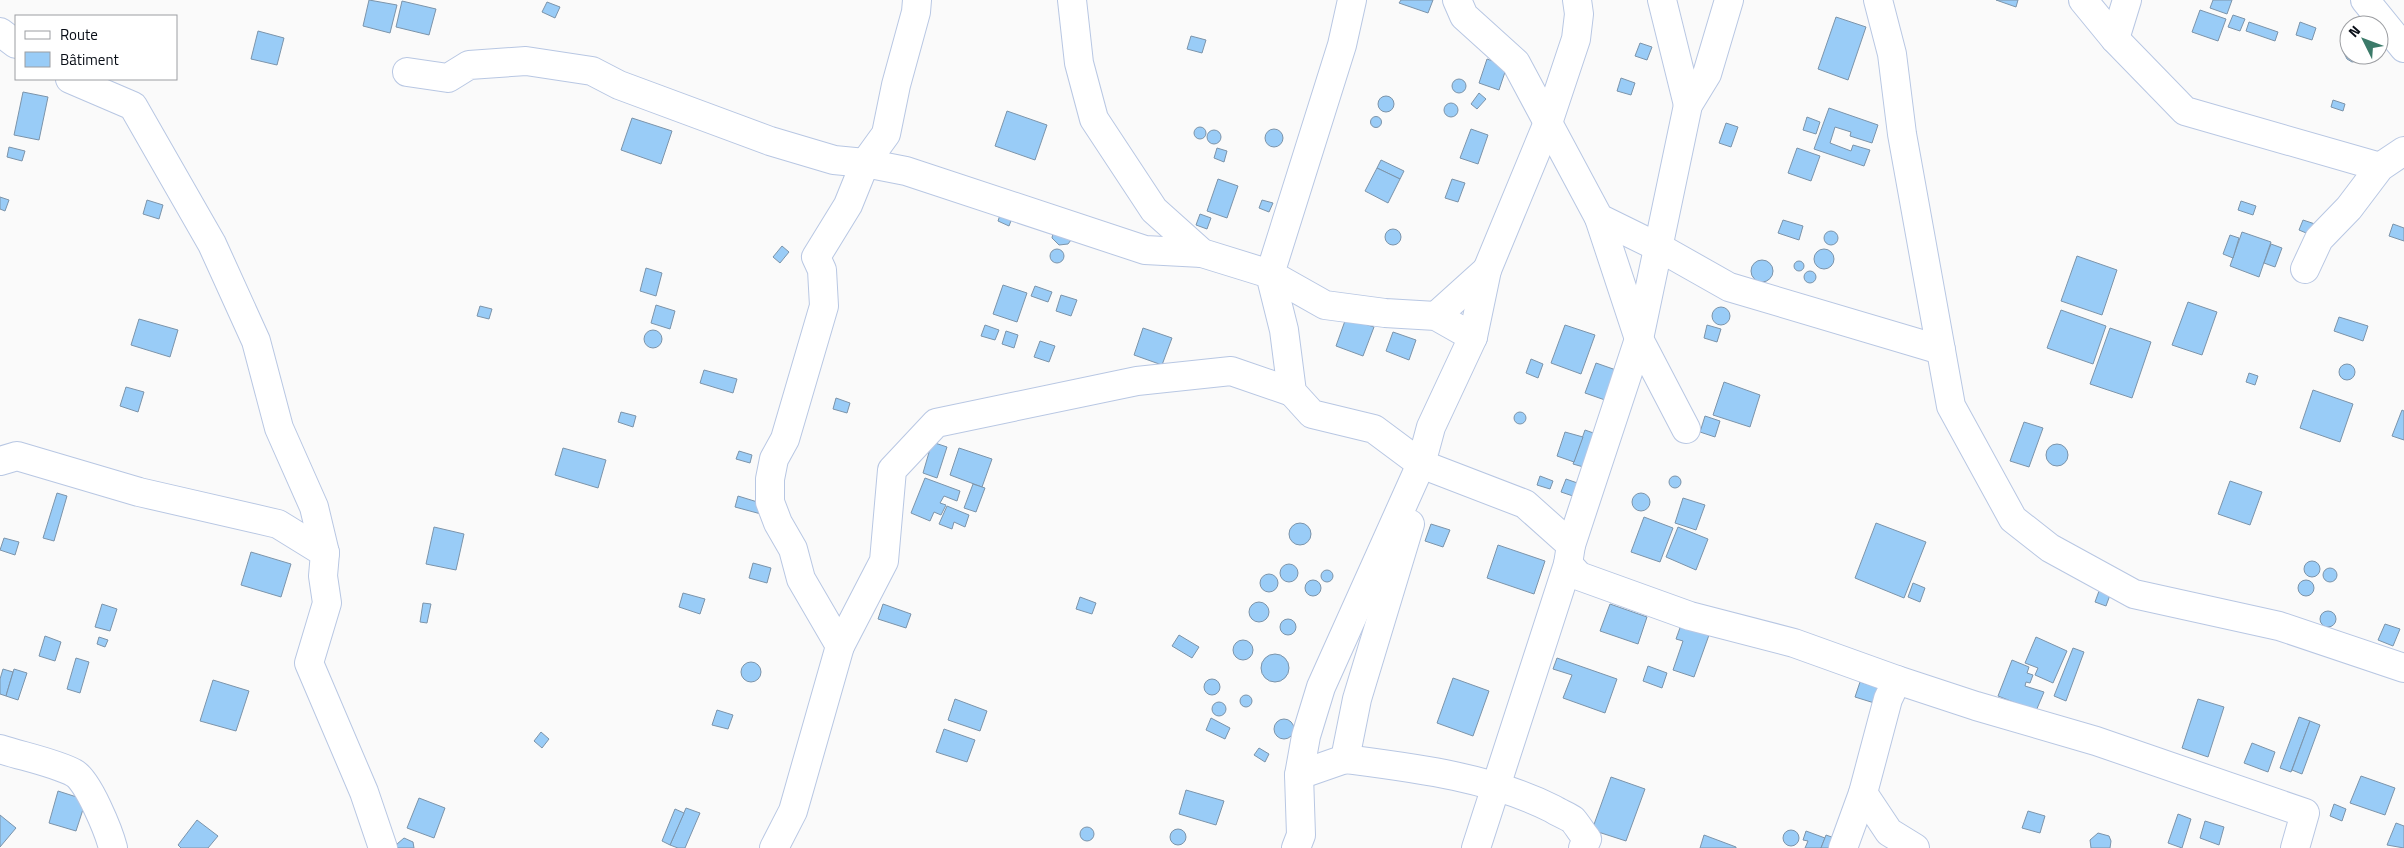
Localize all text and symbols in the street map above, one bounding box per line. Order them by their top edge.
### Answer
legend [15,15,178,80]
north arrow [2339,15,2389,65]
text: N [2343,20,2365,42]
text: Route [60,23,98,46]
text: Bâtiment [60,48,119,71]

